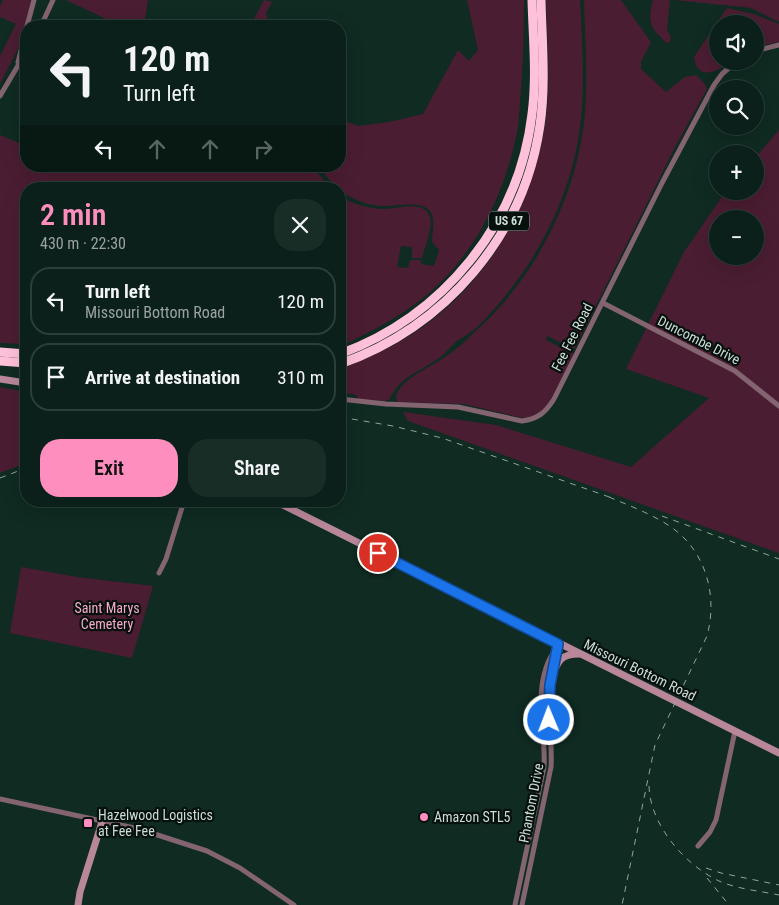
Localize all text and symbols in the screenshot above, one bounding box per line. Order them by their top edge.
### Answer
map controls [709,15,764,265]
button: sound [709,15,764,70]
text: 120 m [123,39,210,80]
icon: left [40,40,105,105]
button: search [709,80,764,135]
text: Turn left [123,81,195,106]
icon: left [90,135,118,163]
icon: ahead [143,135,171,163]
icon: ahead [196,135,224,163]
icon: right [249,135,277,163]
button: + [709,145,764,200]
text: 2 min [40,197,106,232]
button: close [274,199,326,251]
button: − [709,210,764,265]
road number: US 67 [489,212,529,230]
text: 430 m · 22:30 [40,234,126,253]
text: Turn left [85,280,150,303]
icon: left [42,287,70,315]
text: 120 m [277,290,324,313]
street label: Fee Fee Road [548,300,596,374]
text: Missouri Bottom Road [85,303,225,322]
street label: Duncombe Drive [655,312,743,368]
icon: arrive [42,363,70,391]
text: Arrive at destination [85,366,240,389]
text: 310 m [277,366,324,389]
button: Exit [40,439,178,497]
button: Share [188,439,326,497]
pin [357,532,399,574]
icon: arrive [364,539,392,567]
park label: Saint Marys Cemetery [74,600,140,632]
street label: Missouri Bottom Road [581,636,699,704]
position arrow [522,693,574,745]
street label: Phantom Drive [515,761,547,844]
place label: Hazelwood Logistics at Fee Fee [98,807,213,839]
place label: Amazon STL5 [434,809,511,825]
marker: Amazon STL5 [418,811,430,823]
marker: Hazelwood Logistics at Fee Fee [82,817,94,829]

